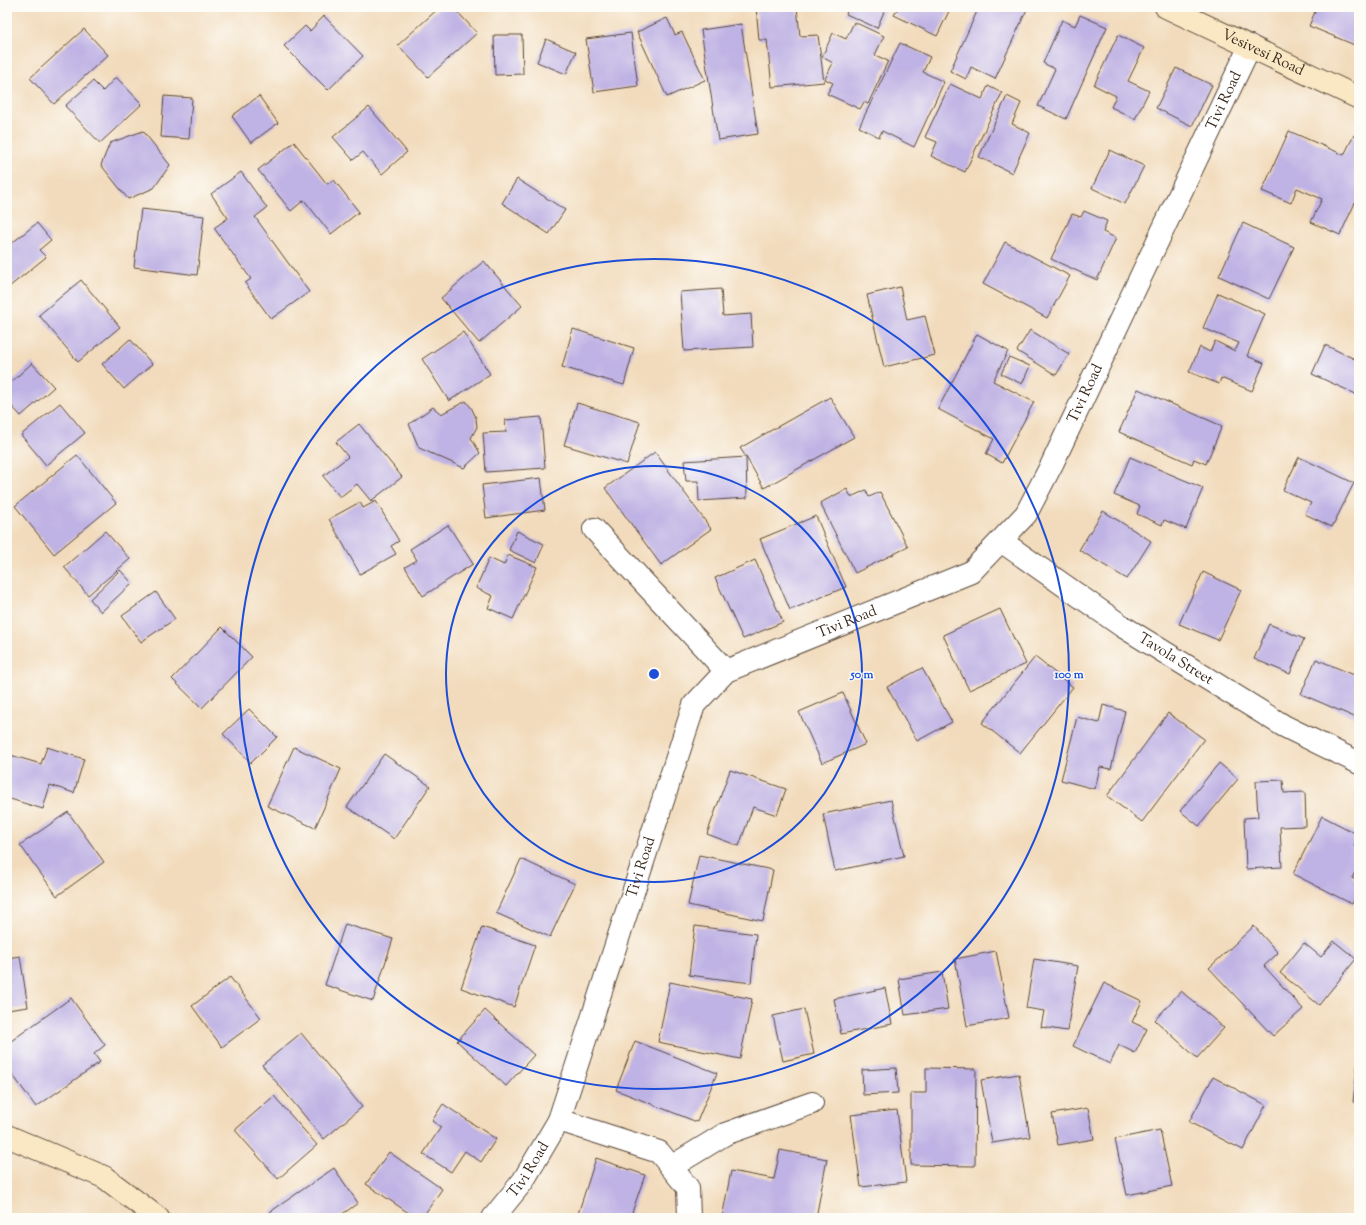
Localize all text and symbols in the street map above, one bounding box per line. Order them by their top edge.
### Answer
street label: Vesivesi Road [1218,24,1308,81]
street label: Tivi Road [1201,67,1247,134]
street label: Tivi Road [1062,360,1109,427]
street label: Tivi Road [814,600,881,644]
street label: Tavola Street [1134,628,1217,690]
text: 50 m [850,666,874,684]
text: 100 m [1053,666,1084,684]
centre of rings [647,667,661,681]
street label: Tivi Road [621,834,661,901]
street label: Tivi Road [503,1137,555,1203]

